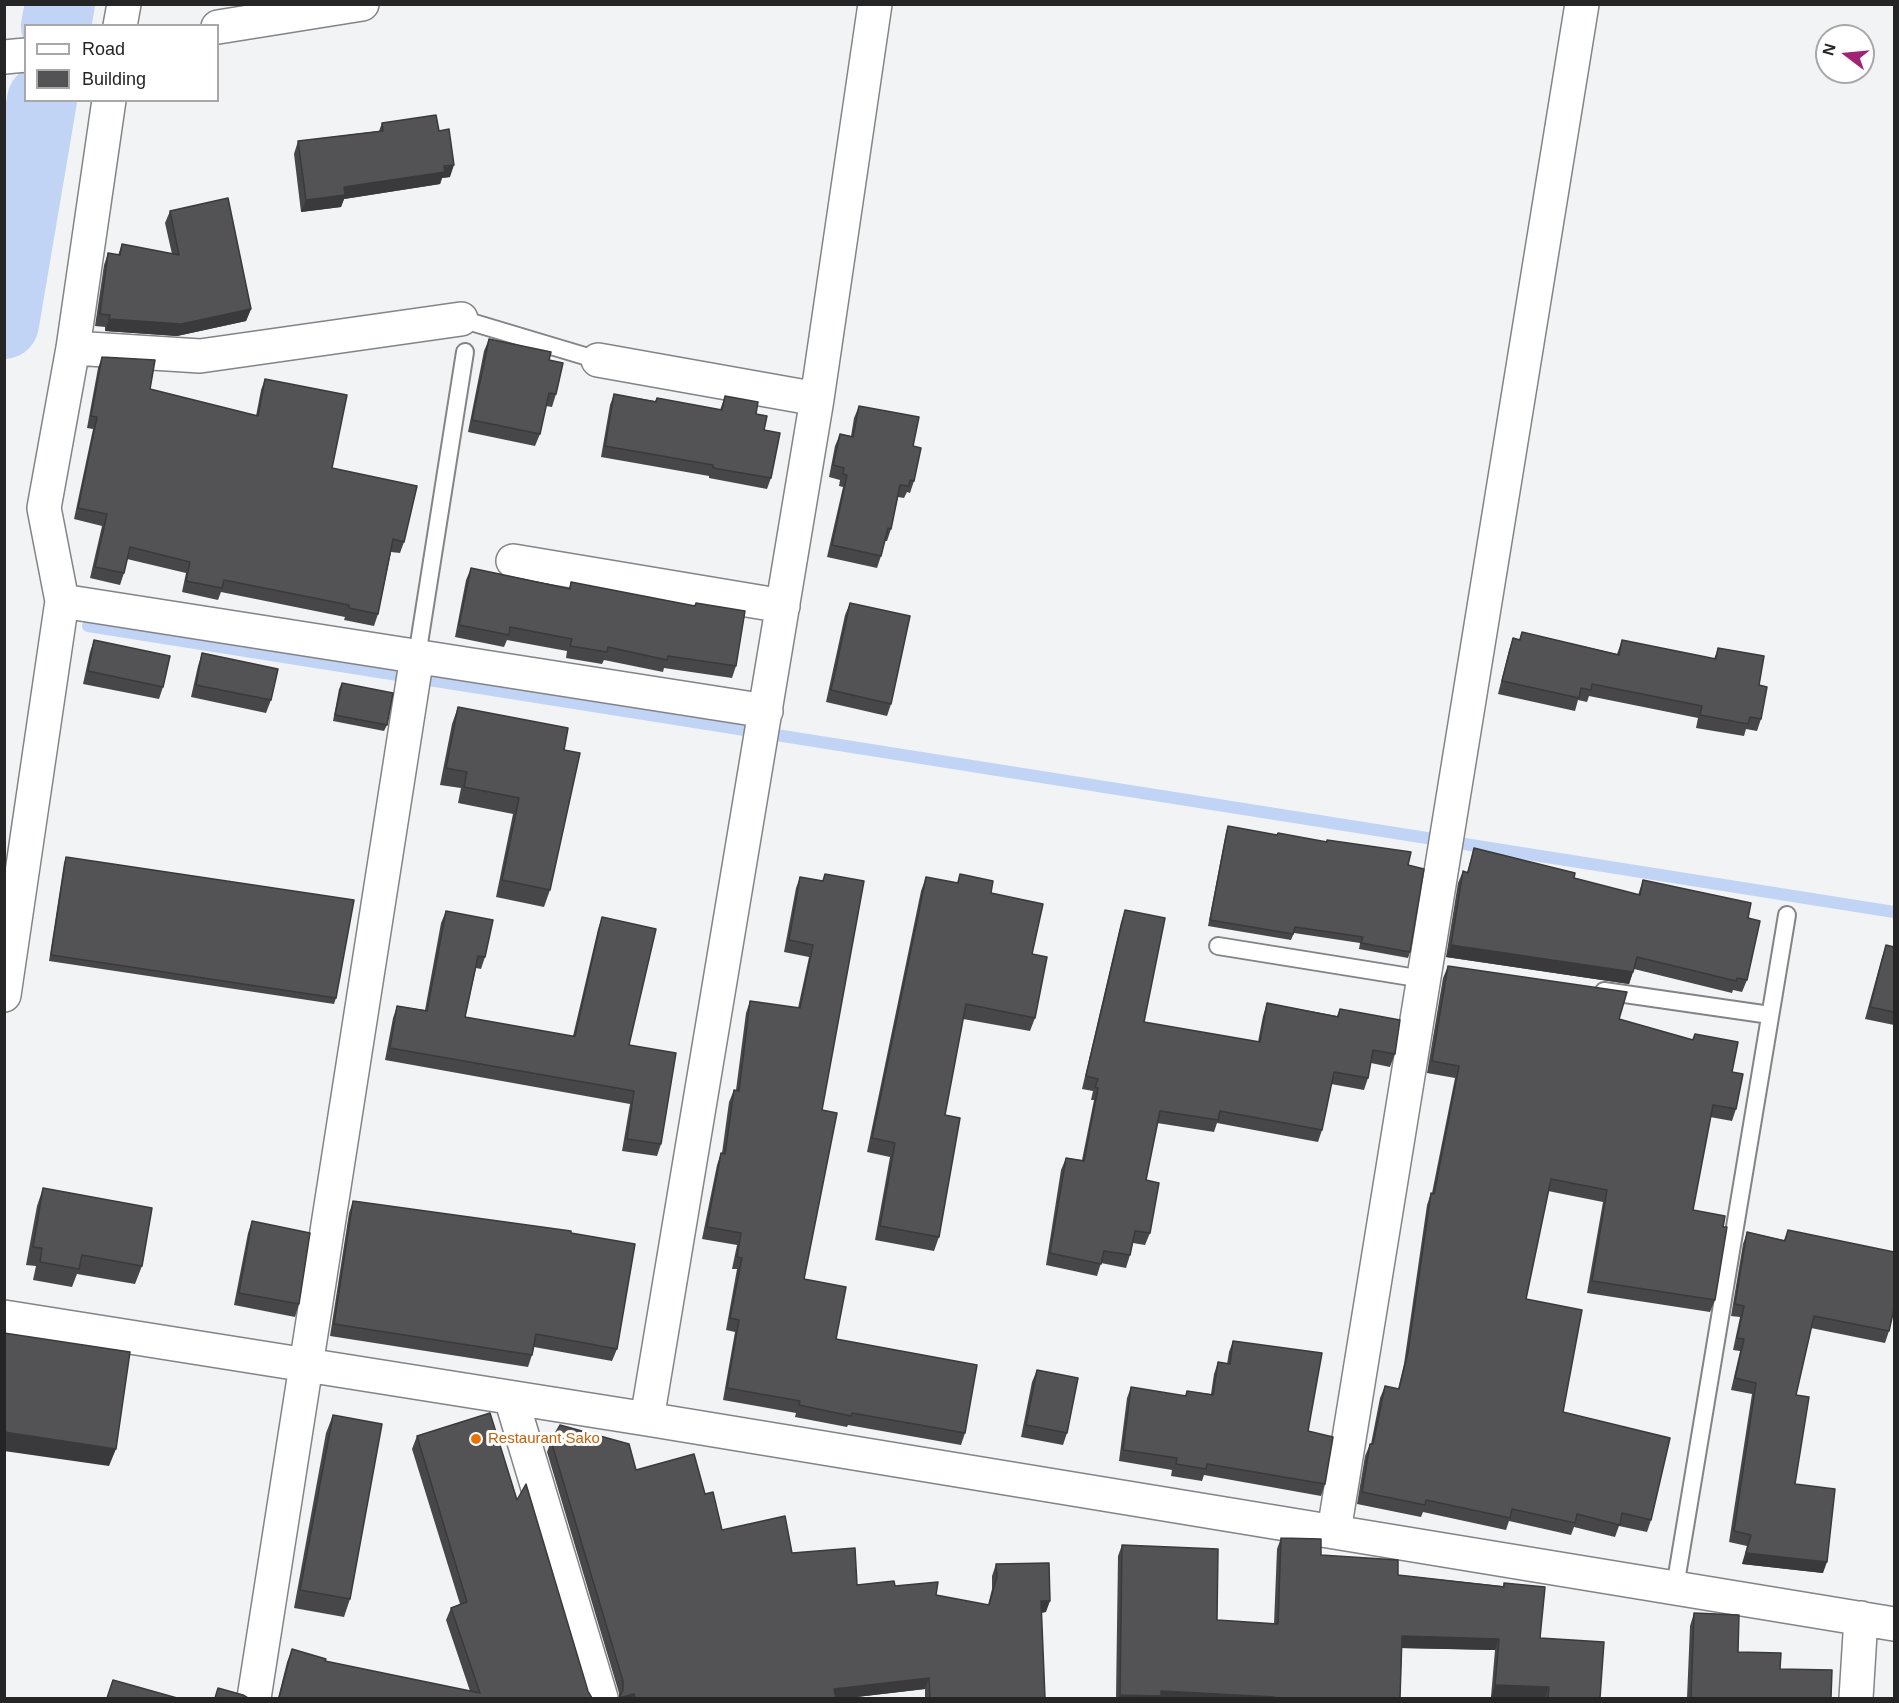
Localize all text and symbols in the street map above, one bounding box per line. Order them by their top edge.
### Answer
legend [24,24,219,102]
north arrow [1815,24,1875,84]
text: Road [82,39,125,59]
text: N [1819,42,1839,57]
text: Building [82,69,146,89]
place label: Restaurant Sako [488,1430,600,1448]
marker: Restaurant Sako [469,1432,483,1446]

